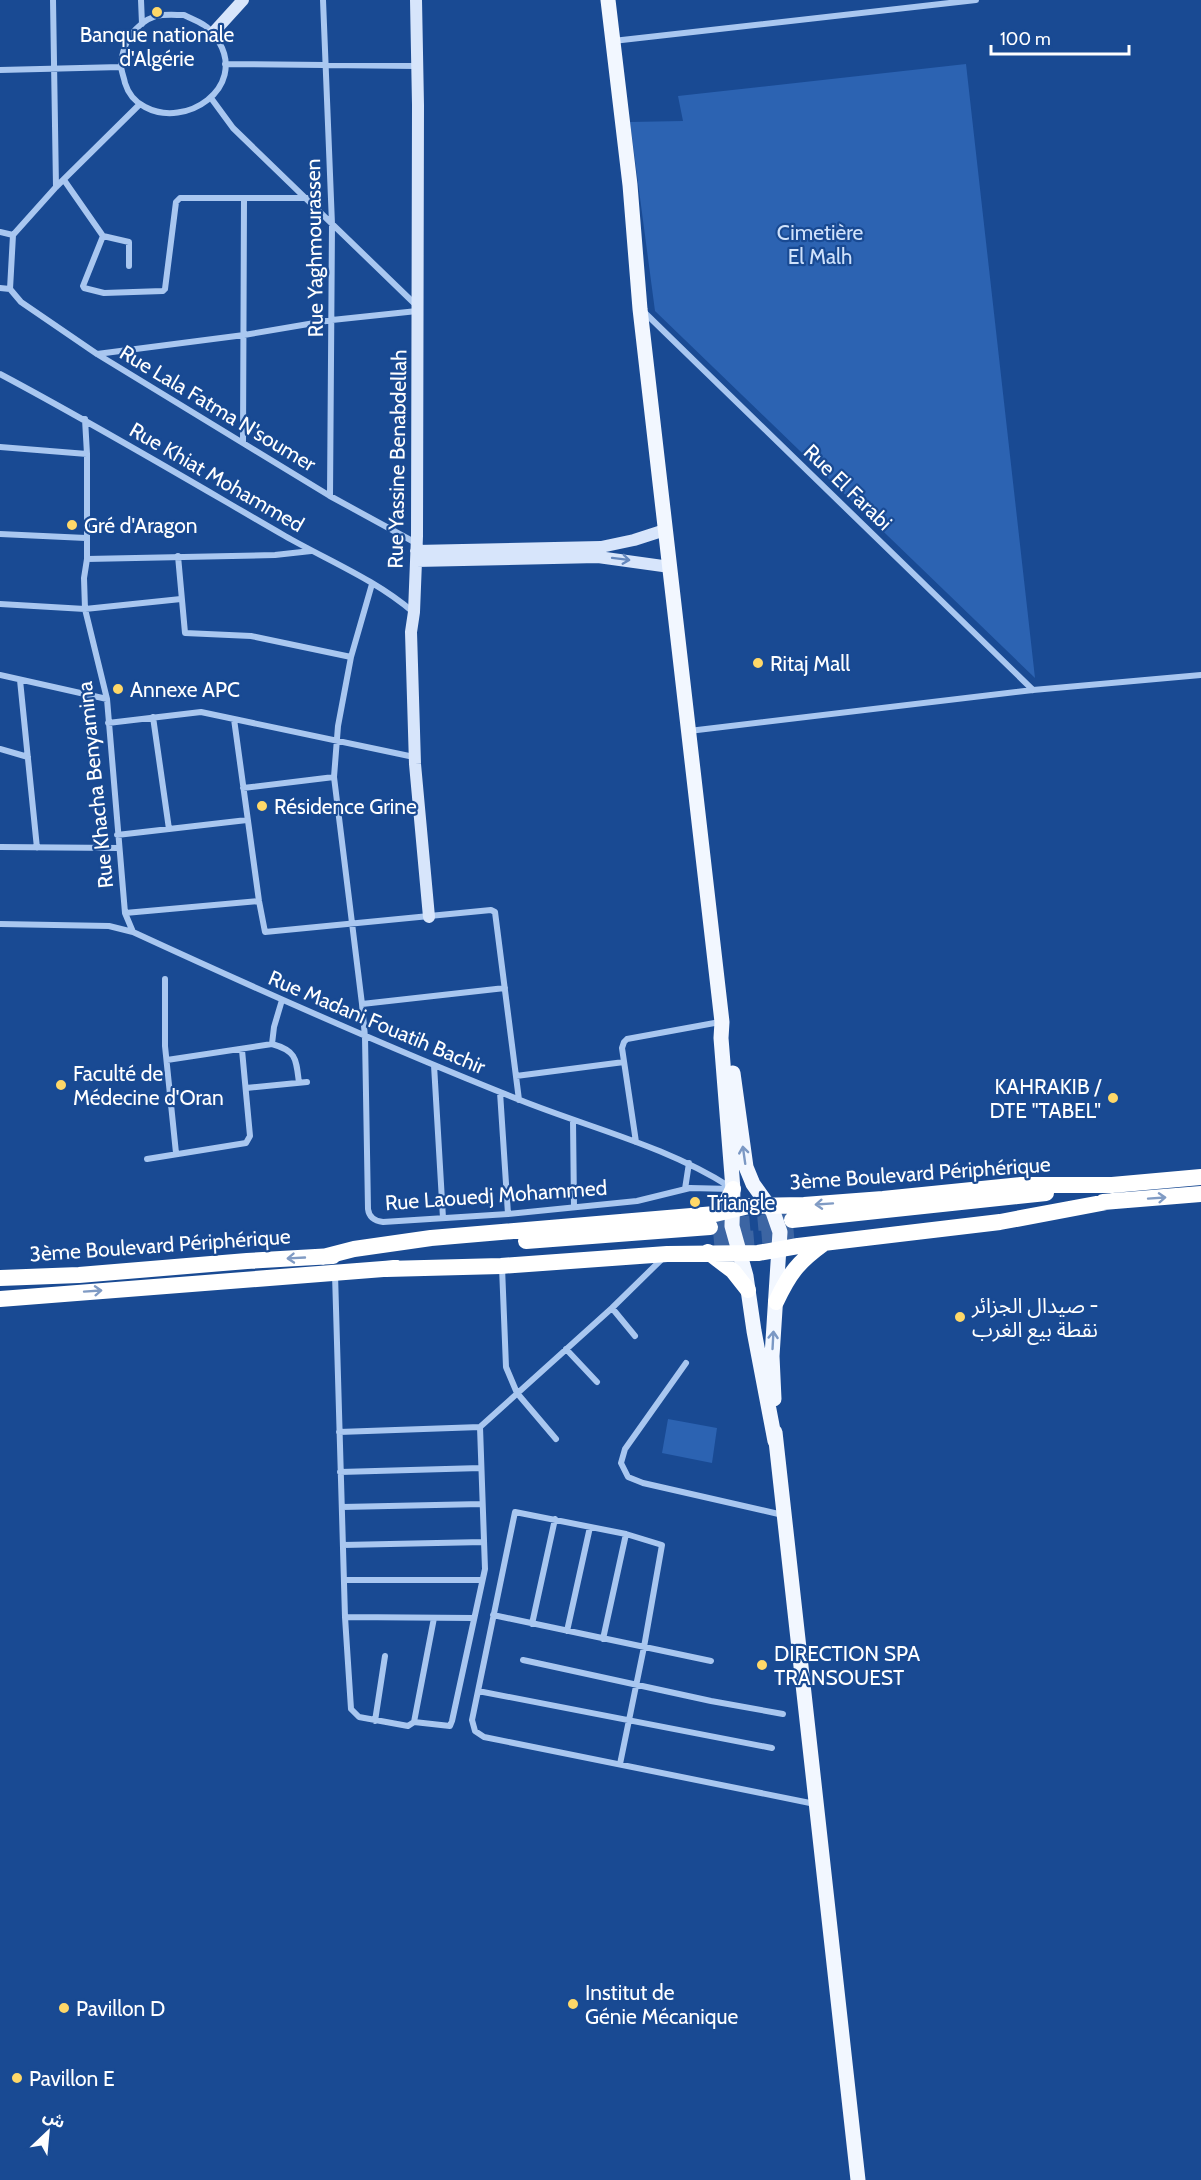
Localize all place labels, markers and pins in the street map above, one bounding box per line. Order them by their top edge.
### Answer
marker: Banque nationale d'Algérie [150,5,164,19]
place label: Banque nationale d'Algérie [80,22,235,71]
place label: Gré d'Aragon [84,513,197,538]
marker: Gré d'Aragon [65,518,79,532]
place label: Ritaj Mall [770,651,850,677]
marker: Ritaj Mall [751,656,765,670]
place label: Annexe APC [130,677,240,702]
marker: Annexe APC [111,682,125,696]
place label: Résidence Grine [274,794,417,819]
marker: Résidence Grine [255,799,269,813]
place label: Faculté de Médecine d'Oran [73,1061,224,1110]
place label: KAHRAKIB / DTE "TABEL" [989,1074,1102,1123]
marker: Faculté de Médecine d'Oran [54,1078,68,1092]
marker: KAHRAKIB / DTE "TABEL" [1106,1091,1120,1105]
place label: Triangle [707,1190,776,1215]
marker: Triangle [688,1195,702,1209]
place label: صيدال الجزائر - نقطة بيع الغرب [971,1293,1099,1345]
marker: صيدال الجزائر - نقطة بيع الغرب [953,1310,967,1324]
place label: DIRECTION SPA TRANSOUEST [774,1641,920,1690]
marker: DIRECTION SPA TRANSOUEST [755,1658,769,1672]
place label: Institut de Génie Mécanique [585,1980,738,2029]
place label: Pavillon D [76,1996,165,2021]
marker: Institut de Génie Mécanique [566,1997,580,2011]
marker: Pavillon D [57,2001,71,2015]
place label: Pavillon E [29,2066,115,2091]
marker: Pavillon E [10,2071,24,2085]

